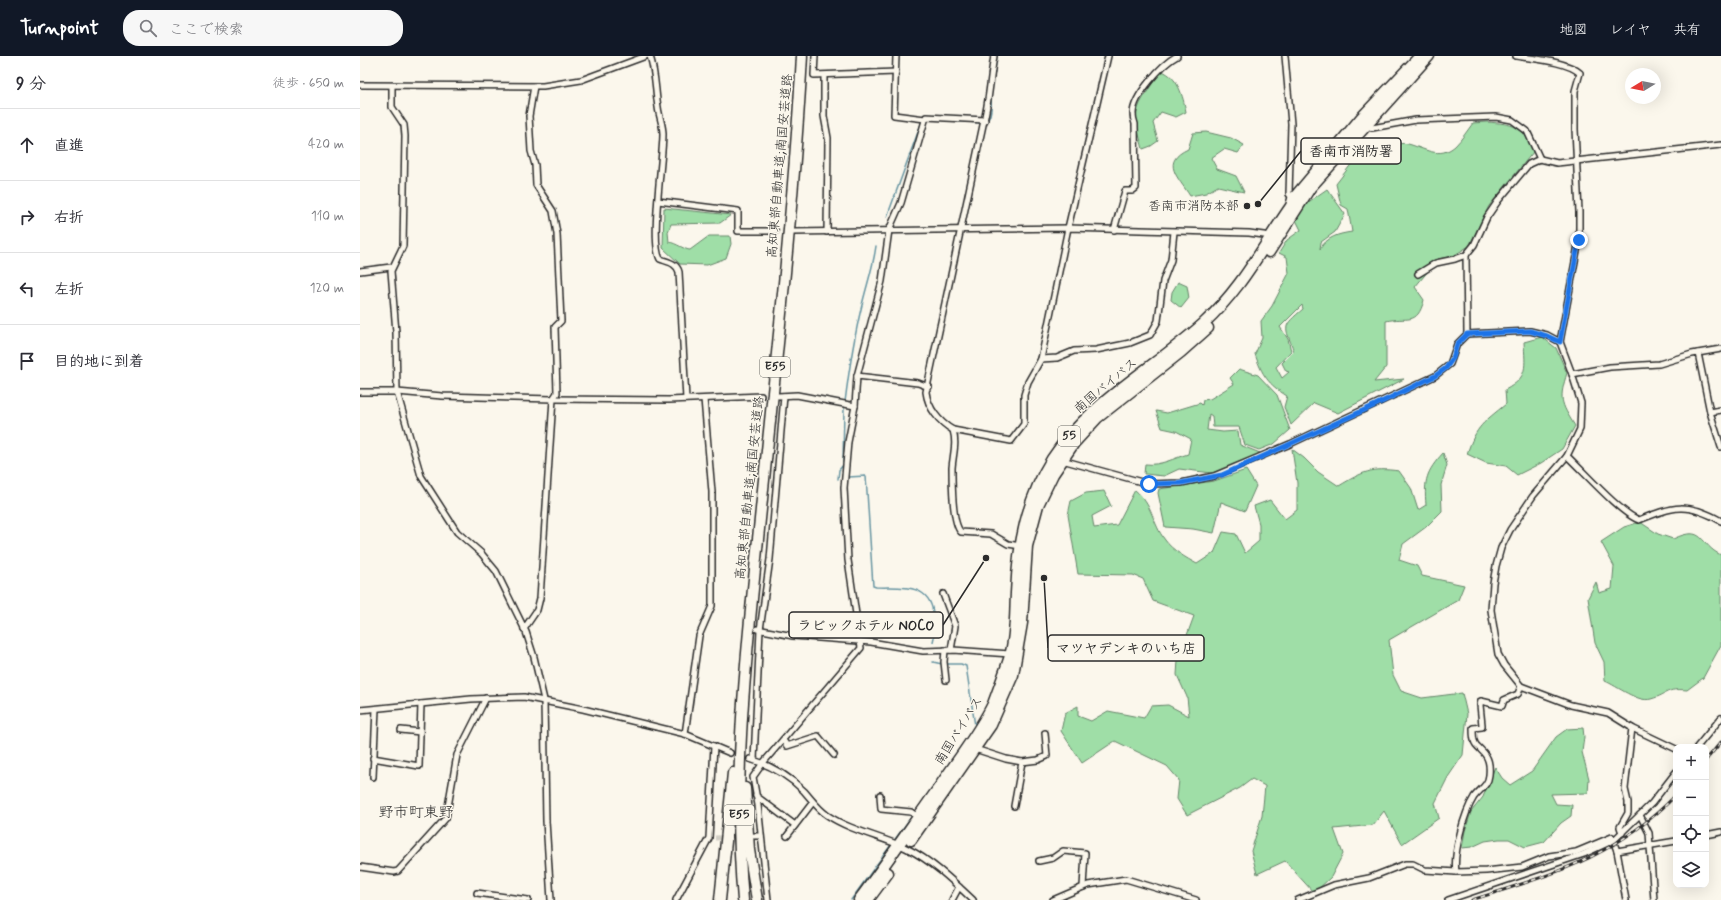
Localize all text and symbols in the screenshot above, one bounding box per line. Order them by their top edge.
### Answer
search box [123,10,403,46]
text: Turnpoint [20,16,99,41]
icon: search [137,17,159,39]
text: ここで検索 [169,20,244,40]
text: 地図 [1560,21,1588,39]
text: レイヤ [1610,21,1651,39]
text: 共有 [1673,21,1701,39]
north arrow [1625,68,1661,104]
text: 9 分 [16,73,46,95]
street label: 高知東部自動車道;南国安芸道路 [763,73,797,259]
text: 徒歩 · 650 m [273,75,344,92]
icon: ahead [16,134,38,156]
text: 直進 [54,136,84,156]
text: 420 m [308,136,344,153]
callout: 香南市消防署 [1301,138,1401,164]
text: 香南市消防署 [1309,143,1393,161]
place label: 香南市消防本部 [1148,198,1239,215]
marker: 香南市消防本部 [1242,201,1252,211]
icon: right [16,206,38,228]
text: 右折 [54,208,84,228]
text: 110 m [311,208,344,225]
route end [1570,231,1588,249]
icon: left [16,278,38,300]
text: 左折 [54,280,84,300]
text: 120 m [310,280,344,297]
icon: arrive [16,350,38,372]
text: 目的地に到着 [54,352,144,372]
street label: 南国バイパス [1071,355,1141,417]
road number: E55 [760,357,790,377]
street label: 高知東部自動車道;南国安芸道路 [732,395,768,581]
road number: 55 [1058,426,1080,446]
route start [1140,475,1158,493]
callout: ラビックホテル NOCO [789,612,943,638]
text: ラビックホテル NOCO [797,617,935,635]
callout: マツヤデンキのいち店 [1048,635,1204,661]
text: マツヤデンキのいち店 [1056,640,1196,658]
street label: 南国バイパス [931,694,987,768]
map controls [1673,744,1709,888]
button: + [1673,744,1709,780]
button: − [1673,780,1709,816]
district label: 野市町東野 [378,803,454,823]
road number: E55 [724,805,754,825]
button: locate [1673,816,1709,852]
button: layers [1673,852,1709,888]

